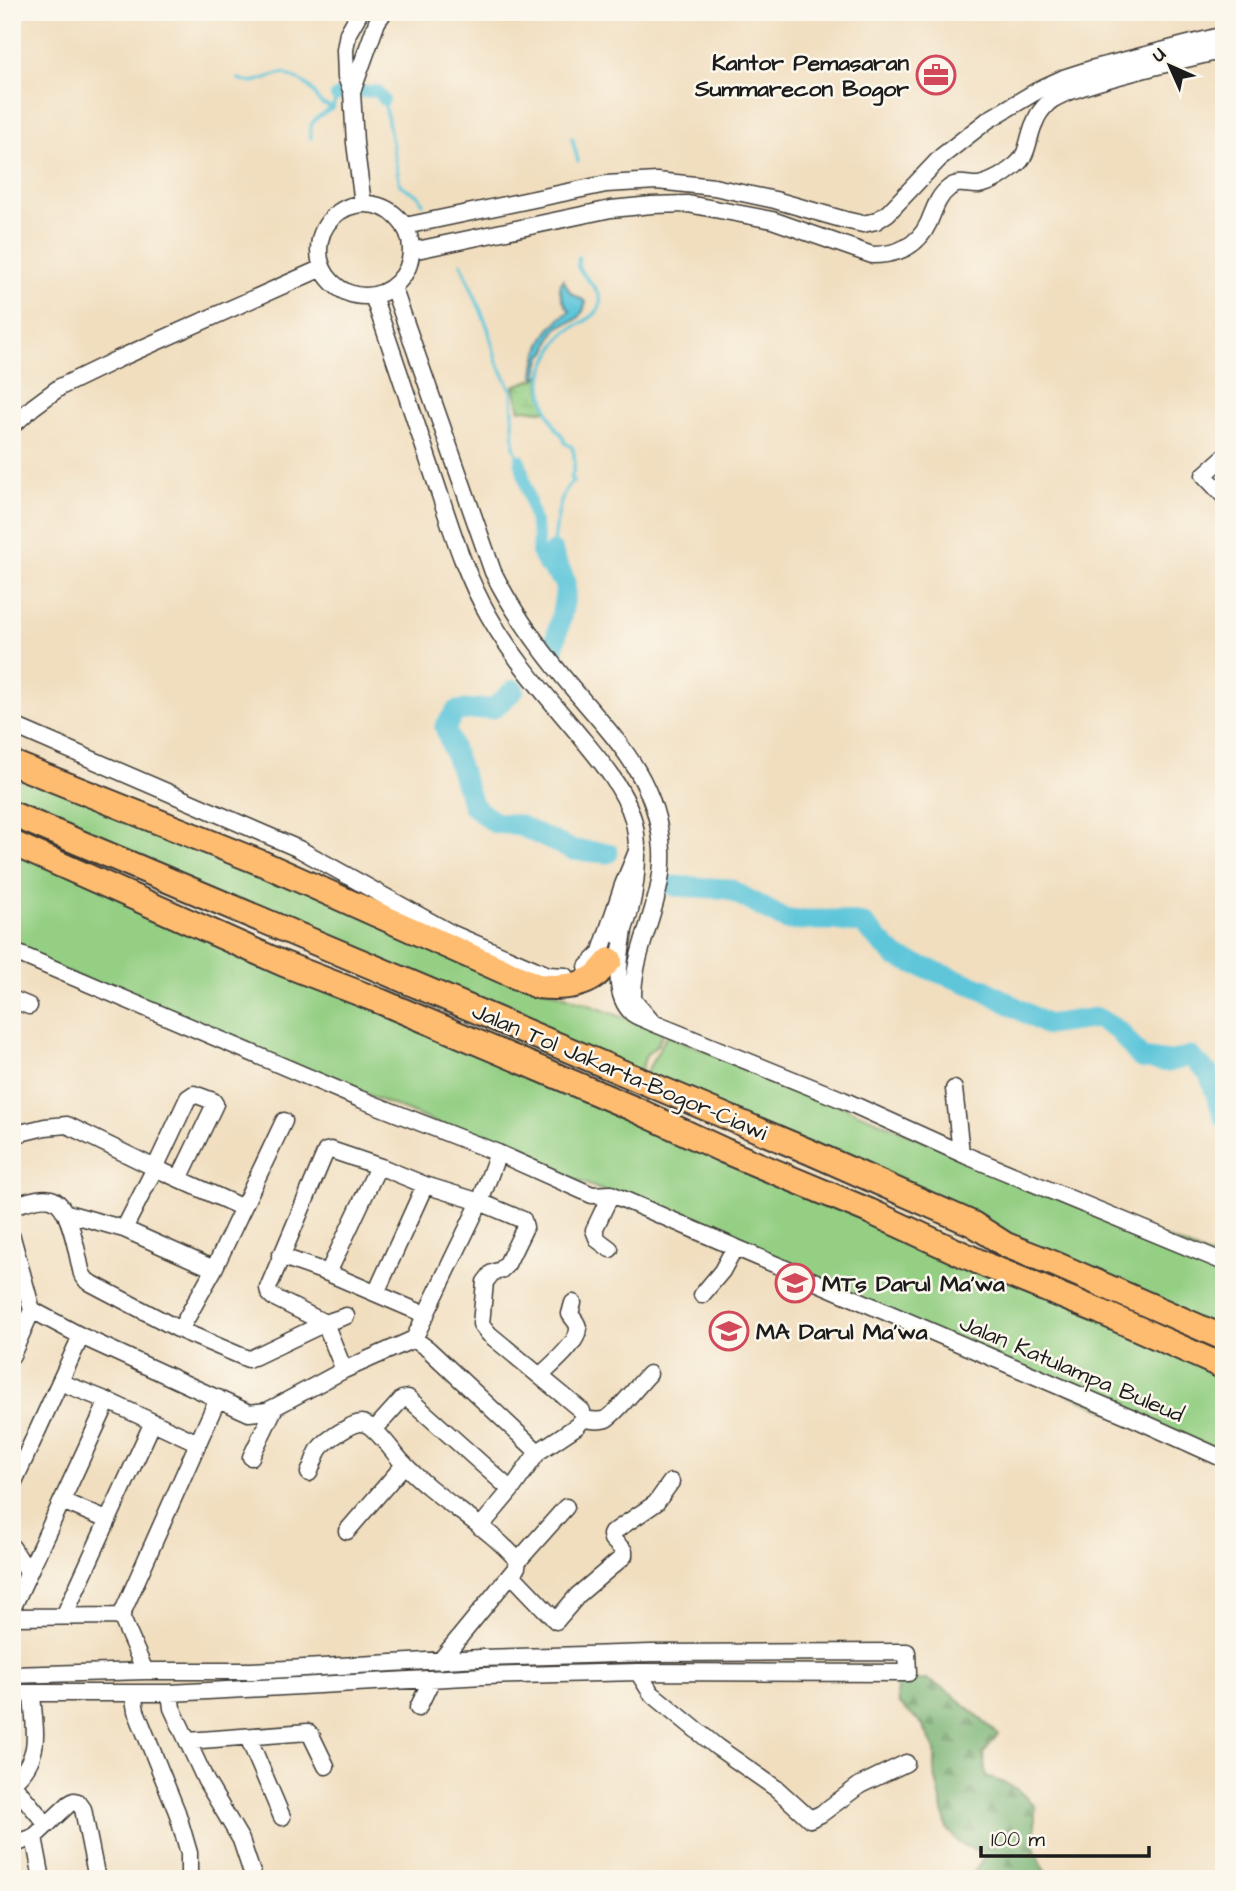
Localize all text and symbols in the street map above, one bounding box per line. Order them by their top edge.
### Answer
north arrow [1134,32,1204,102]
text: U [1146,41,1173,68]
place label: Kantor Pemasaran Summarecon Bogor [694,47,909,106]
office icon: Kantor Pemasaran Summarecon Bogor [915,54,957,96]
street label: Jalan Tol Jakarta–Bogor–Ciawi [467,995,773,1150]
school or university icon: MTs Darul Ma'wa [774,1262,816,1304]
place label: MTs Darul Ma'wa [822,1268,1005,1300]
street label: Jalan Katulampa Buleud [954,1307,1189,1431]
school or university icon: MA Darul Ma'wa [708,1310,750,1352]
place label: MA Darul Ma'wa [756,1316,928,1348]
scale bar [981,1814,1148,1858]
text: 100 m [991,1825,1046,1854]

